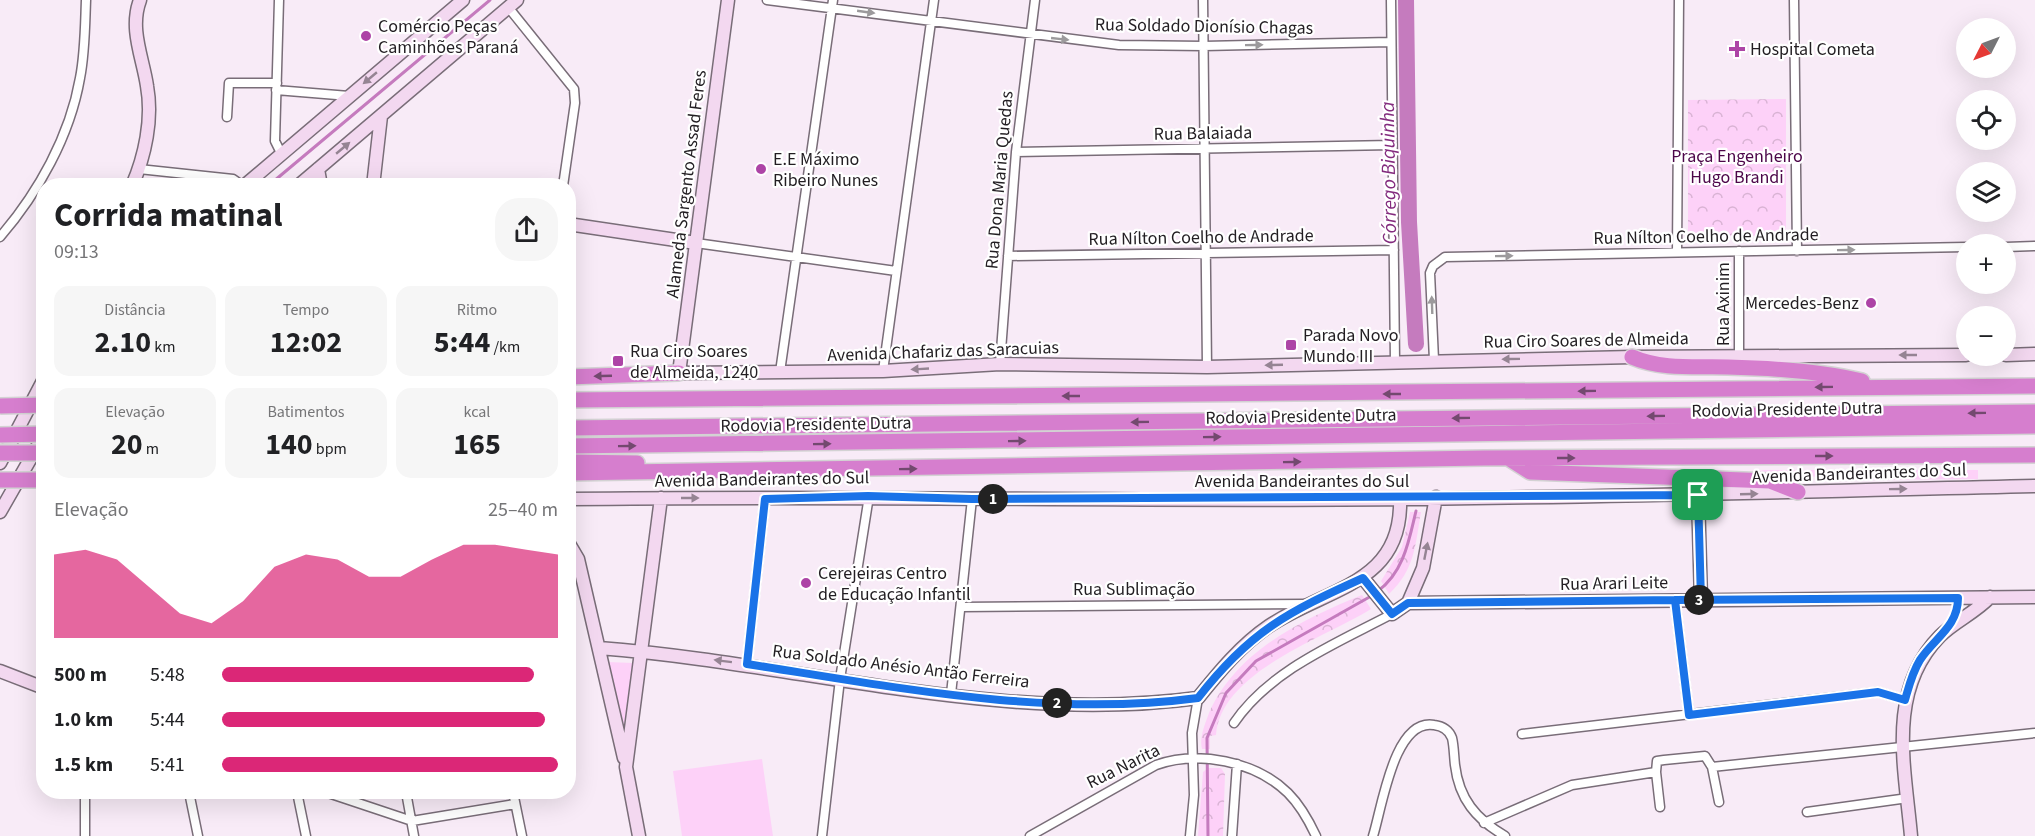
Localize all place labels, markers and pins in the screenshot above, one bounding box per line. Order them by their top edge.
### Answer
place label: Comércio Peças Caminhões Paraná [378,14,518,60]
marker: Comércio Peças Caminhões Paraná [359,29,373,43]
place label: Hospital Cometa [1750,37,1875,62]
marker: Hospital Cometa [1728,40,1746,58]
place label: E.E Máximo Ribeiro Nunes [773,147,878,193]
marker: E.E Máximo Ribeiro Nunes [754,162,768,176]
place label: Mercedes-Benz [1745,291,1859,316]
marker: Mercedes-Benz [1864,296,1878,310]
place label: Parada Novo Mundo III [1303,323,1398,369]
marker: Parada Novo Mundo III [1284,338,1298,352]
place label: Rua Ciro Soares de Almeida, 1240 [630,339,758,385]
marker: Rua Ciro Soares de Almeida, 1240 [611,354,625,368]
pin [1672,469,1723,520]
pin: 1 [978,484,1008,514]
place label: Cerejeiras Centro de Educação Infantil [818,561,971,607]
marker: Cerejeiras Centro de Educação Infantil [799,576,813,590]
pin: 3 [1684,585,1714,615]
pin: 2 [1042,688,1072,718]

